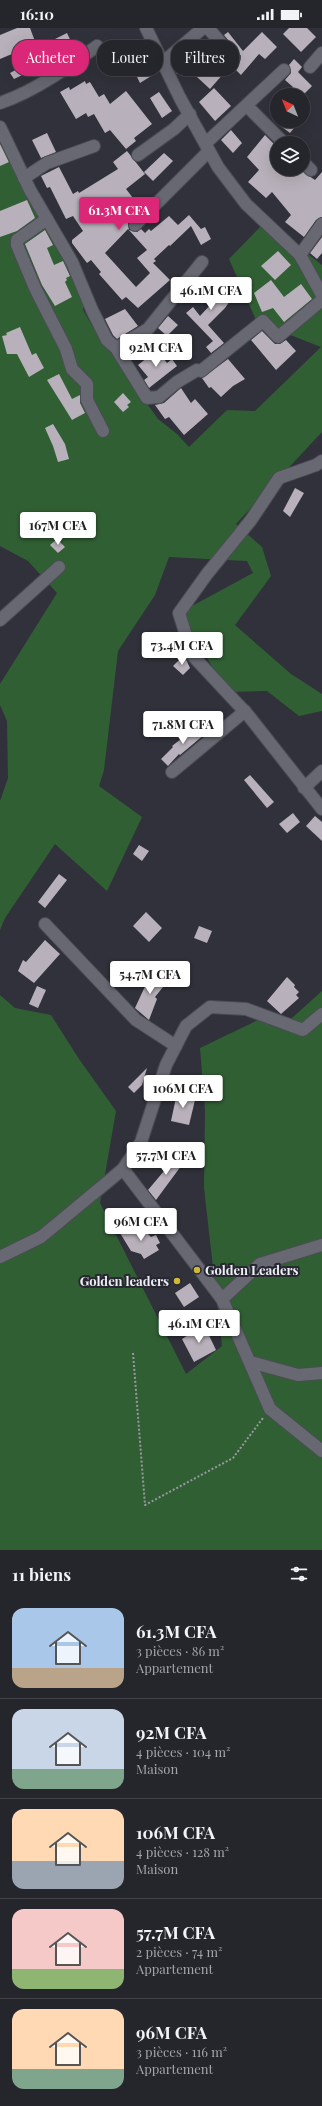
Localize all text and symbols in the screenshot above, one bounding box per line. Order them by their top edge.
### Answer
text: 16:10 [20,4,54,24]
chip: Acheter [12,40,89,76]
chip: Louer [97,40,163,76]
chip: Filtres [171,40,239,76]
north arrow [270,88,310,128]
map controls [270,88,310,176]
button: layers [270,136,310,176]
pin: 61.3M CFA [73,197,165,231]
text: 61.3M CFA [88,201,150,218]
pin: 46.1M CFA [165,277,257,311]
text: 46.1M CFA [180,281,242,298]
pin: 92M CFA [119,334,193,368]
text: 92M CFA [129,338,183,355]
pin: 167M CFA [17,512,99,546]
text: 167M CFA [29,516,87,533]
pin: 73.4M CFA [136,632,228,666]
text: 73.4M CFA [151,636,213,653]
pin: 71.8M CFA [137,711,229,745]
text: 71.8M CFA [152,715,214,732]
pin: 54.7M CFA [104,961,196,995]
text: 54.7M CFA [119,965,181,982]
pin: 106M CFA [142,1075,224,1109]
text: 106M CFA [153,1079,213,1096]
pin: 57.7M CFA [120,1142,212,1176]
text: 57.7M CFA [136,1146,196,1163]
pin: 96M CFA [104,1208,178,1242]
text: 96M CFA [114,1212,168,1229]
place label: Golden Leaders [205,1261,299,1278]
marker: Golden Leaders [192,1265,202,1275]
place label: Golden leaders [80,1272,169,1289]
marker: Golden leaders [172,1276,182,1286]
pin: 46.1M CFA [153,1310,245,1344]
text: 46.1M CFA [168,1314,230,1331]
text: 11 biens [12,1563,71,1585]
icon: filters [288,1563,310,1585]
text: 61.3M CFA [136,1620,217,1642]
icon: home [44,1624,92,1672]
text: 3 pièces · 86 m² [136,1642,224,1659]
text: Appartement [136,1659,213,1676]
text: 92M CFA [136,1721,206,1743]
icon: home [44,1725,92,1773]
text: 4 pièces · 104 m² [136,1743,230,1760]
text: Maison [136,1760,178,1777]
text: 106M CFA [136,1821,215,1843]
icon: home [44,1825,92,1873]
text: 4 pièces · 128 m² [136,1843,229,1860]
text: Maison [136,1860,178,1877]
text: 57.7M CFA [136,1921,215,1943]
icon: home [44,1925,92,1973]
text: 2 pièces · 74 m² [136,1943,222,1960]
text: Appartement [136,1960,213,1977]
text: 96M CFA [136,2021,207,2043]
icon: home [44,2025,92,2073]
text: 3 pièces · 116 m² [136,2043,227,2060]
text: Appartement [136,2060,213,2077]

